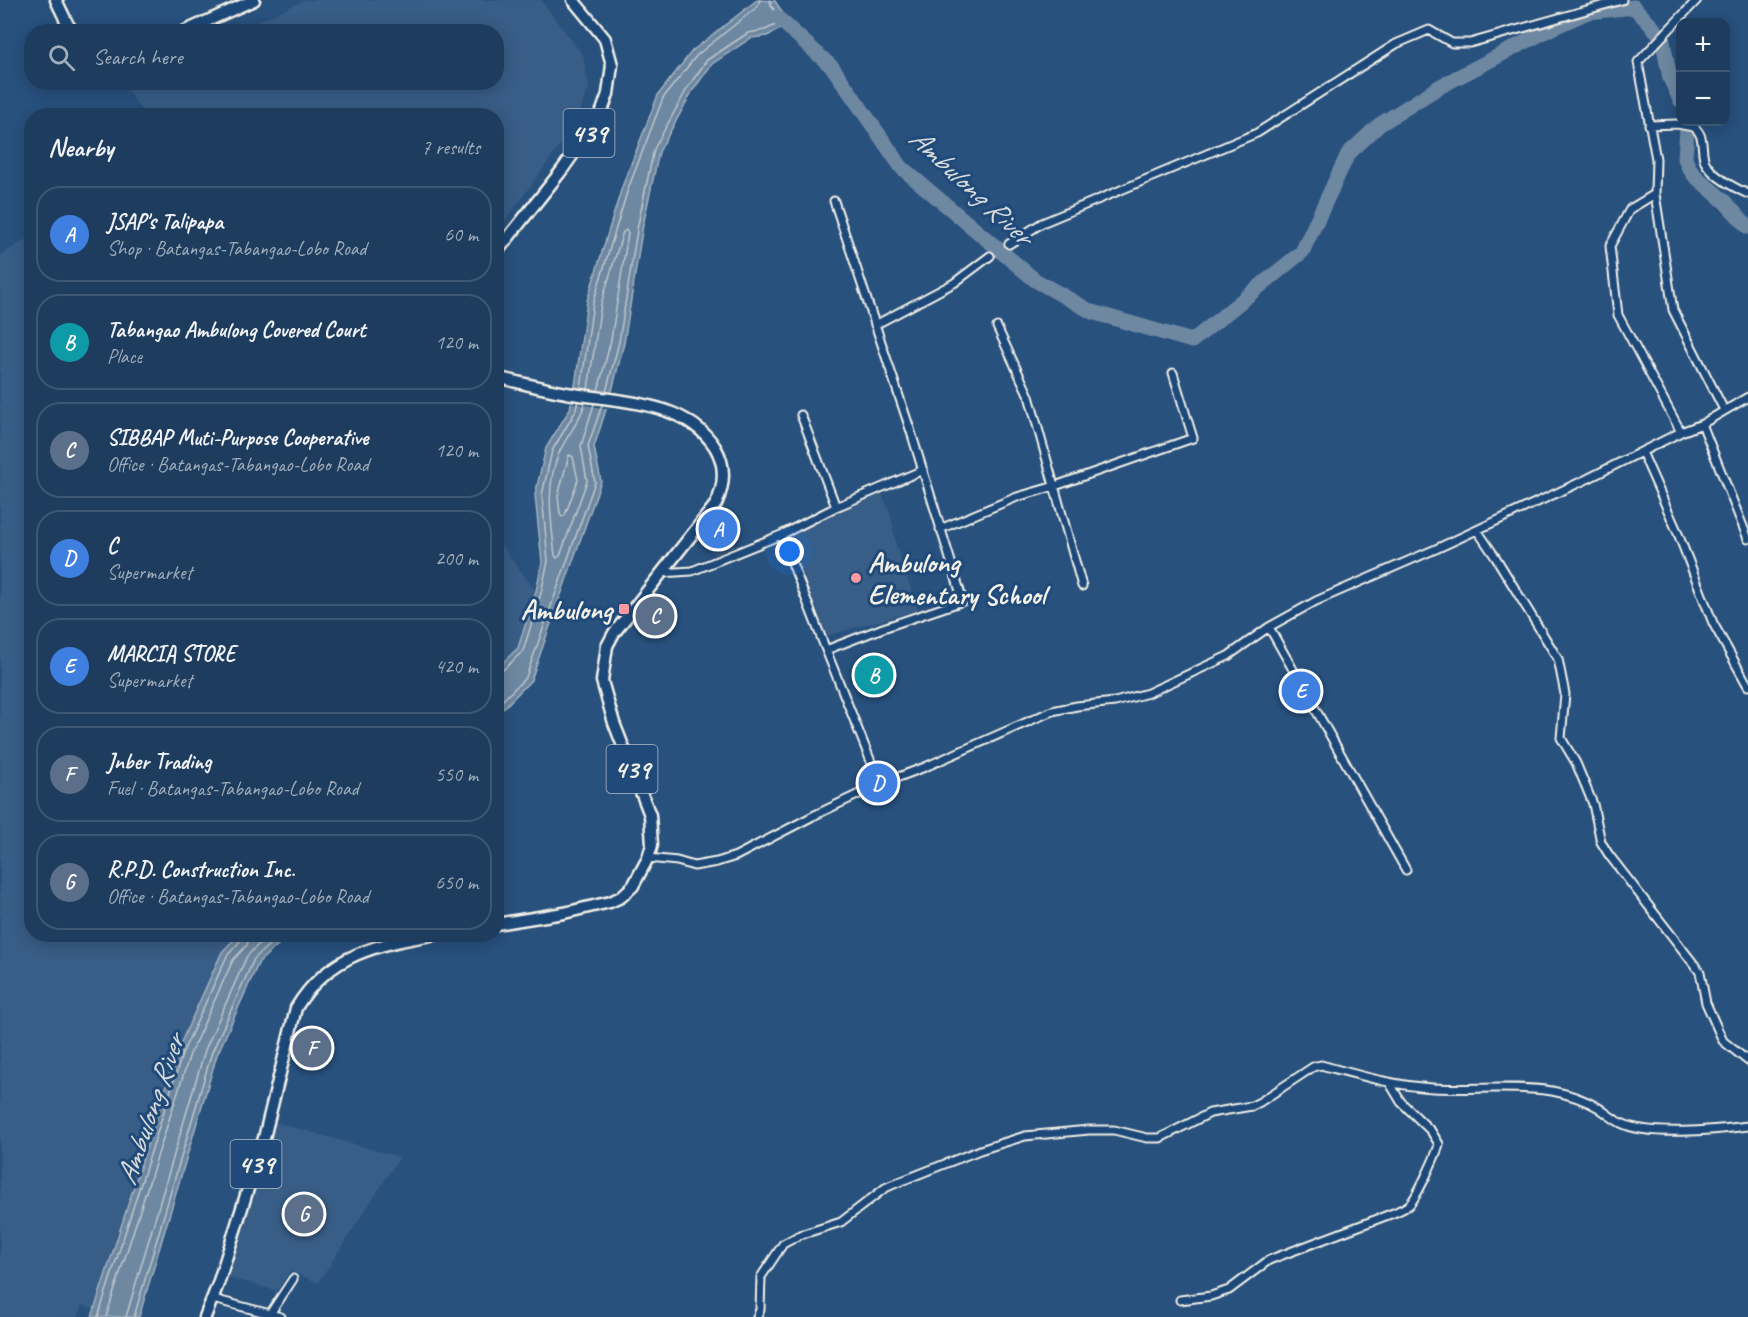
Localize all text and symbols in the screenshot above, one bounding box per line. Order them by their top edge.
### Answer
map controls [1676,18,1730,126]
button: + [1676,18,1730,72]
search box [24,24,504,90]
icon: search [45,41,78,74]
text: Search here [93,43,183,71]
button: − [1676,72,1730,126]
road number: 439 [564,109,614,157]
water label: Ambulong River [901,119,1045,256]
text: Nearby [48,131,113,164]
text: 7 results [421,135,480,160]
text: JSAP's Talipapa [107,208,223,236]
text: A [64,222,75,247]
text: 60 m [444,222,478,247]
text: Shop · Batangas-Tabangao-Lobo Road [107,236,366,261]
text: Tabangao Ambulong Covered Court [107,316,366,344]
text: B [64,330,75,355]
text: 120 m [435,330,478,355]
text: Place [107,344,142,369]
text: SIBBAP Muti-Purpose Cooperative [107,424,368,452]
text: C [65,438,74,463]
text: 120 m [435,438,478,463]
text: Office · Batangas-Tabangao-Lobo Road [107,452,369,477]
pin: A [698,506,738,552]
text: C [107,532,118,560]
your location [775,537,804,566]
place label: Ambulong Elementary School [868,545,1051,612]
text: D [64,546,75,571]
text: 200 m [435,546,478,571]
text: Supermarket [107,560,192,585]
marker: Ambulong Elementary School [849,571,863,585]
place label: Ambulong [521,592,615,627]
pin: C [636,594,674,638]
marker: Ambulong [617,602,631,616]
text: MARCIA STORE [107,640,236,668]
pin: B [854,652,894,698]
text: E [64,654,75,679]
text: 420 m [435,654,478,679]
text: Supermarket [107,668,192,693]
pin: E [1282,668,1320,714]
road number: 439 [606,745,658,793]
text: Jnber Trading [107,748,211,776]
pin: D [858,760,898,806]
text: F [65,762,74,787]
text: 550 m [435,762,478,787]
text: Fuel · Batangas-Tabangao-Lobo Road [107,776,359,801]
text: R.P.D. Construction Inc. [107,856,295,884]
text: G [65,870,74,895]
text: 650 m [435,870,478,895]
text: Office · Batangas-Tabangao-Lobo Road [107,884,369,909]
water label: Ambulong River [107,1025,195,1190]
pin: F [292,1026,332,1070]
road number: 439 [230,1140,282,1188]
pin: G [284,1192,324,1236]

